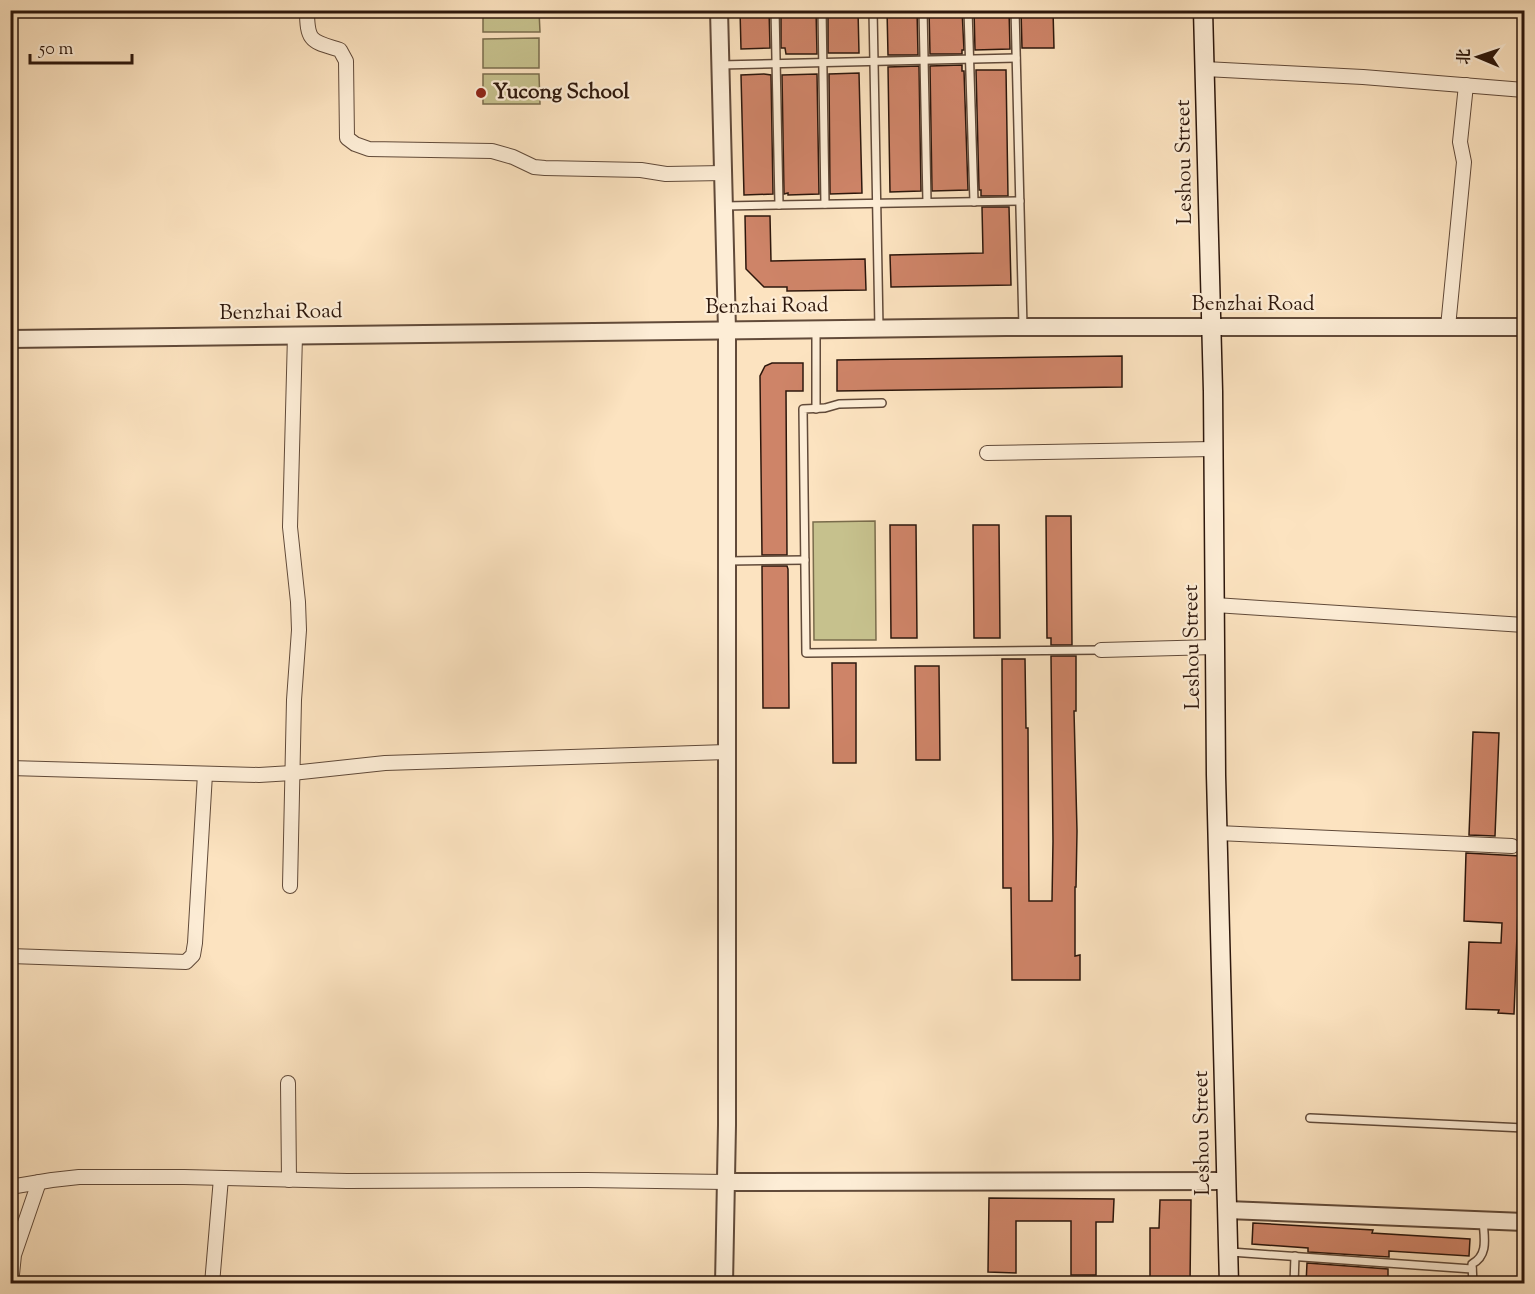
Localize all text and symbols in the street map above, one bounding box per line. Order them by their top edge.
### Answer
scale bar [30,27,132,65]
north arrow [1448,27,1508,87]
text: 50 m [38,37,74,63]
text: 北 [1454,48,1477,65]
place label: Yucong School [493,78,629,108]
marker: Yucong School [474,86,488,100]
street label: Leshou Street [1169,99,1201,225]
street label: Benzhai Road [1191,290,1315,320]
street label: Benzhai Road [705,291,829,323]
street label: Benzhai Road [219,297,343,329]
street label: Leshou Street [1177,584,1209,710]
street label: Leshou Street [1187,1070,1219,1196]

